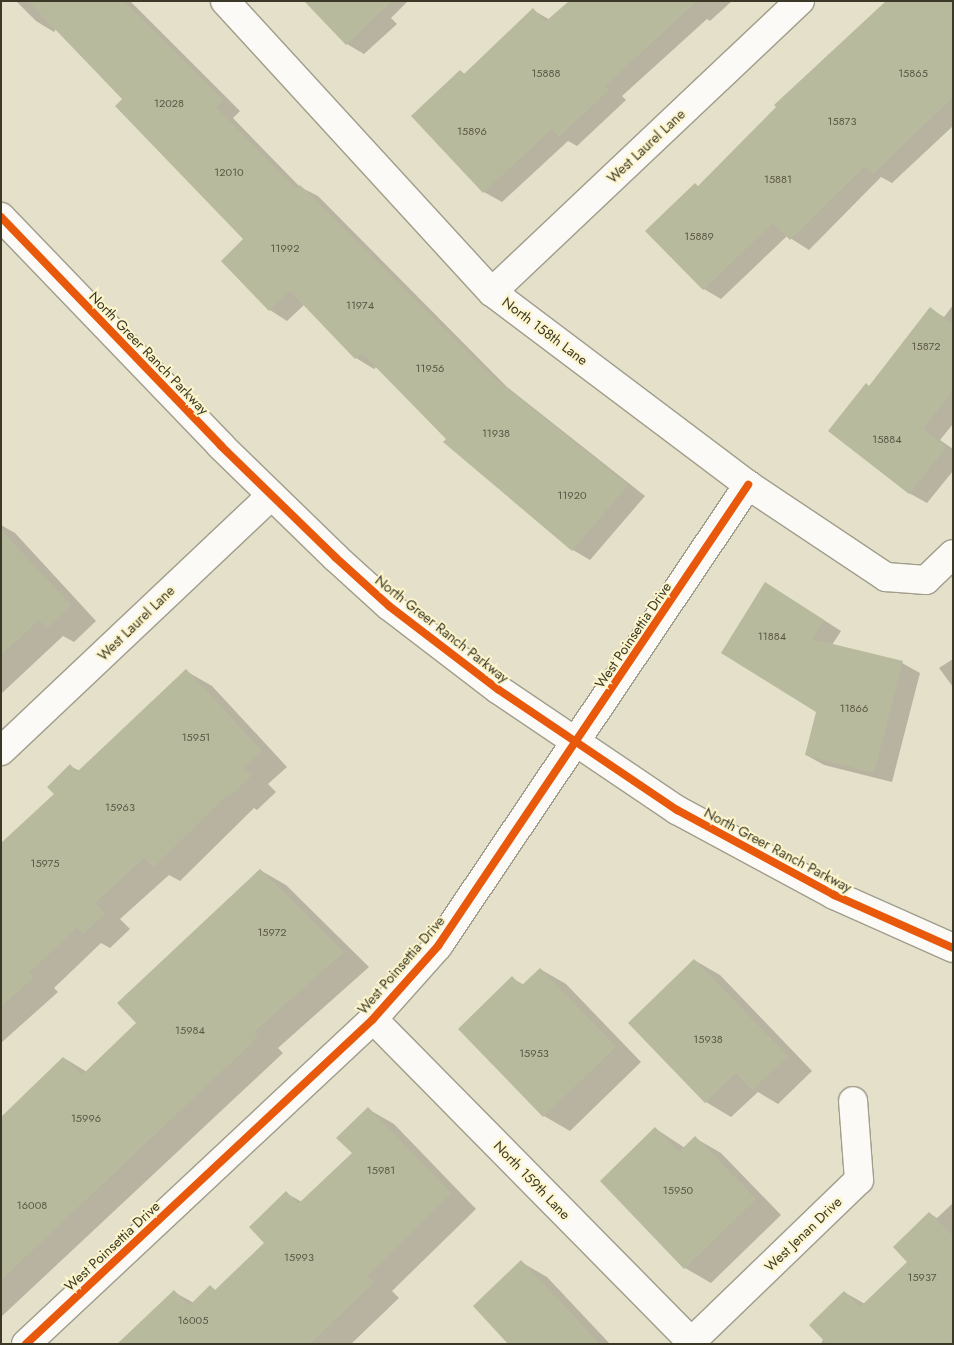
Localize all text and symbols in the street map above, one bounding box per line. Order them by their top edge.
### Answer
house number: 15888 [531,66,561,80]
house number: 15865 [898,66,928,80]
house number: 12028 [154,96,184,110]
street label: West Laurel Lane [604,106,688,186]
house number: 15873 [828,114,856,128]
house number: 15896 [457,124,487,138]
house number: 12010 [214,165,244,179]
house number: 15881 [764,172,792,186]
house number: 15889 [684,229,714,243]
house number: 11992 [271,241,299,255]
street label: North Greer Ranch Parkway [86,288,212,418]
street label: North 158th Lane [499,293,591,369]
house number: 11974 [346,298,374,312]
house number: 15872 [911,339,941,353]
house number: 11956 [416,361,444,375]
house number: 11938 [482,426,510,440]
house number: 15884 [872,432,902,446]
house number: 11920 [557,488,587,502]
street label: North Greer Ranch Parkway [372,572,512,686]
street label: West Poinsettia Drive [591,579,675,691]
street label: West Laurel Lane [94,582,178,664]
house number: 11884 [758,629,786,643]
house number: 11866 [840,701,868,715]
house number: 15951 [182,730,210,744]
house number: 15963 [105,800,135,814]
street label: North Greer Ranch Parkway [701,804,855,896]
house number: 15975 [30,856,60,870]
street label: West Poinsettia Drive [354,913,448,1017]
house number: 15972 [257,925,287,939]
house number: 15984 [175,1023,205,1037]
house number: 15938 [693,1032,723,1046]
house number: 15953 [519,1046,549,1060]
house number: 15996 [71,1111,101,1125]
street label: North 159th Lane [490,1137,574,1223]
house number: 15981 [367,1163,395,1177]
house number: 15950 [663,1183,693,1197]
street label: West Jenan Drive [761,1193,845,1275]
street label: West Poinsettia Drive [61,1197,163,1295]
house number: 16008 [17,1198,47,1212]
house number: 15993 [284,1250,314,1264]
house number: 15937 [907,1270,937,1284]
house number: 16005 [178,1313,208,1327]

